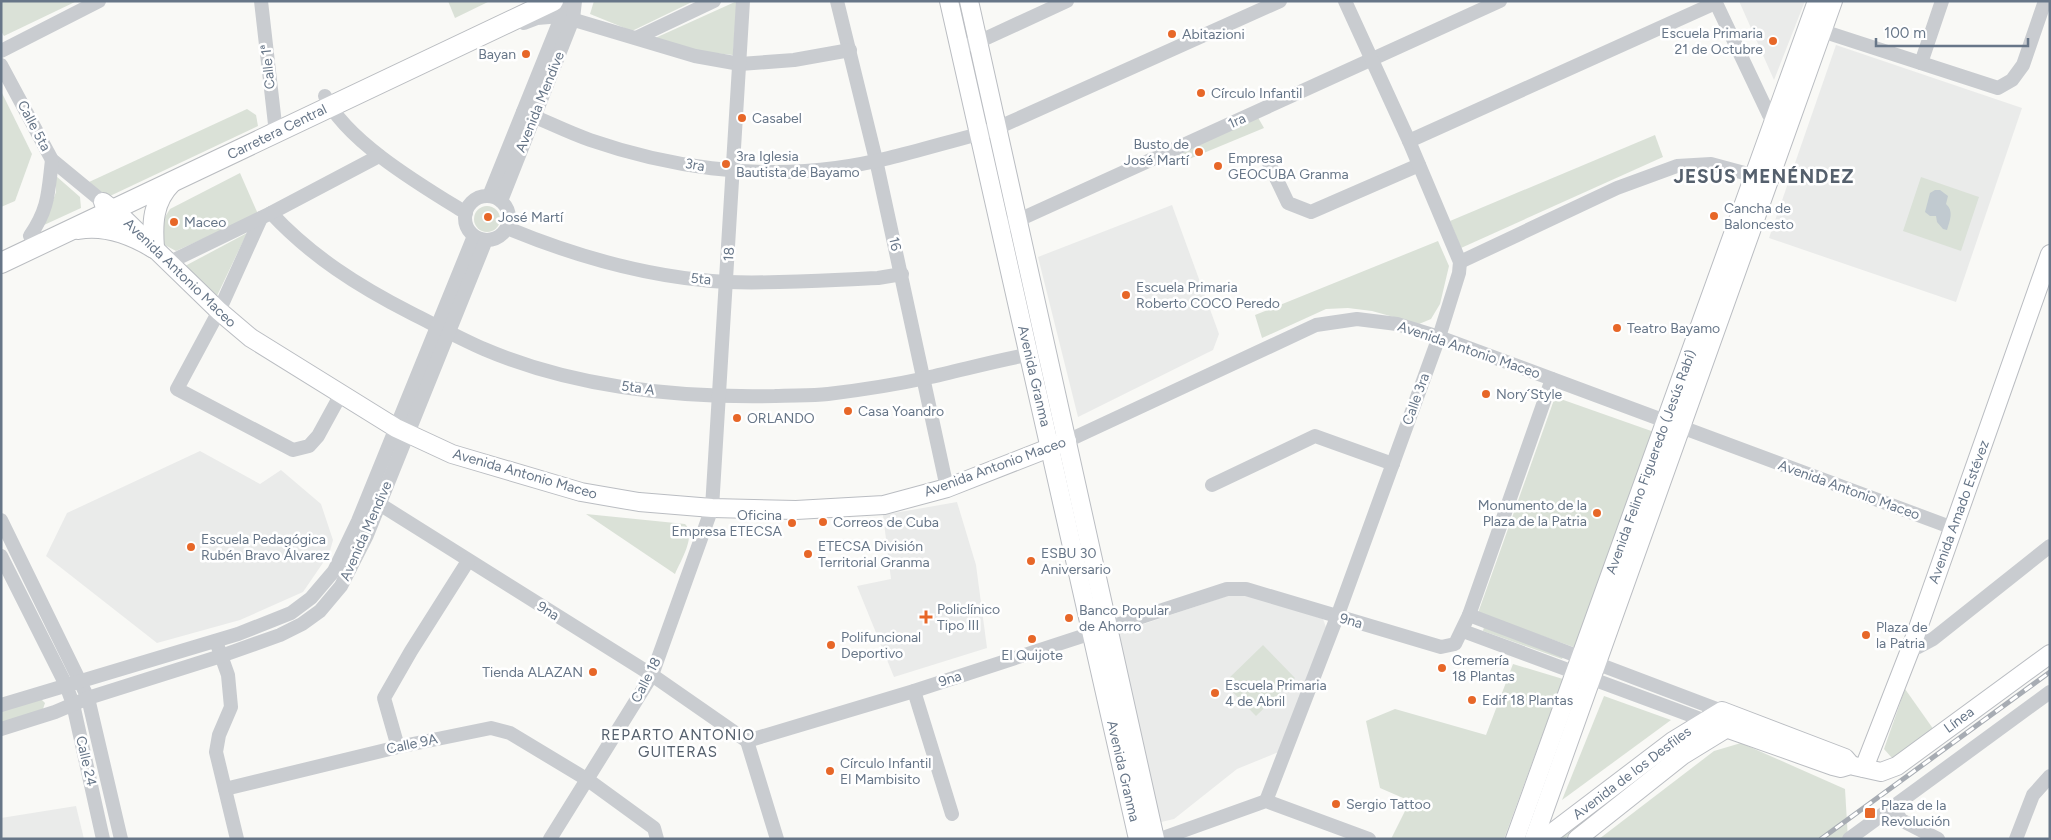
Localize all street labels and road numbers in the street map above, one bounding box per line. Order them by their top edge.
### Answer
street label: Calle 1ª [257,43,279,90]
street label: Avenida Mendive [512,49,568,155]
street label: Calle 5ta [14,98,54,154]
street label: Carretera Central [225,101,329,163]
street label: 1ra [1225,110,1249,132]
street label: 3ra [684,155,706,175]
street label: Avenida Antonio Maceo [120,215,240,331]
street label: 16 [885,235,905,253]
street label: 18 [720,246,738,262]
street label: 5ta [690,269,712,289]
street label: Avenida Antonio Maceo [1396,318,1542,382]
street label: Avenida Granma [1014,324,1054,428]
street label: Avenida Felino Figueredo (Jesús Rabí) [1602,347,1700,577]
street label: Calle 3ra [1399,371,1433,427]
street label: 5ta A [620,377,656,399]
street label: Avenida Antonio Maceo [922,433,1068,501]
street label: Avenida Amado Estévez [1925,438,1993,586]
street label: Avenida Antonio Maceo [451,445,599,503]
street label: Avenida Antonio Maceo [1776,456,1922,524]
street label: Avenida Mendive [336,478,396,584]
street label: 9na [534,598,562,624]
street label: 9na [1338,610,1364,632]
street label: Calle 18 [627,654,665,706]
street label: 9na [936,667,964,691]
street label: Línea [1941,703,1977,737]
street label: Avenida Granma [1103,719,1143,823]
street label: Avenida de los Desfiles [1569,723,1695,823]
street label: Calle 9A [385,730,440,758]
street label: Calle 24 [72,734,100,788]

